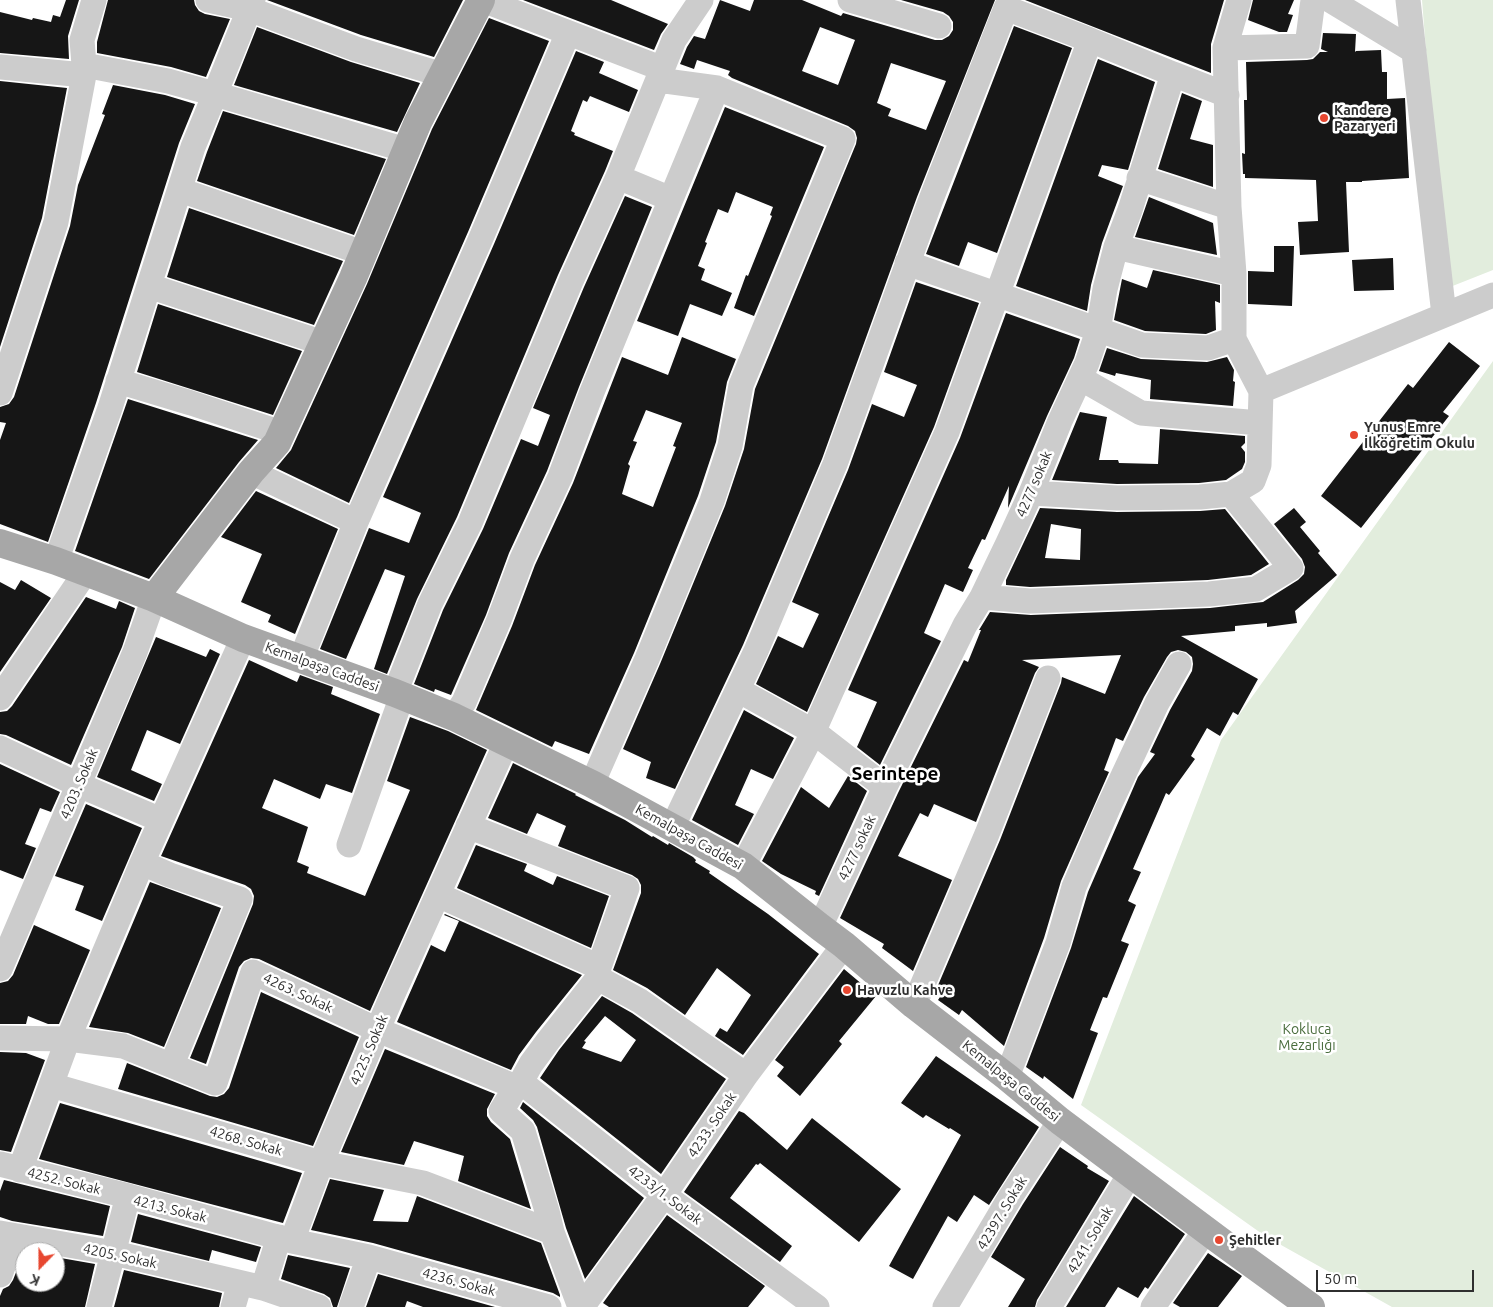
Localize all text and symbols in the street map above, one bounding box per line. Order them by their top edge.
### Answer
place label: Kandere Pazaryeri [1334,102,1396,134]
marker: Kandere Pazaryeri [1318,112,1330,124]
place label: Yunus Emre İlköğretim Okulu [1364,419,1475,452]
marker: Yunus Emre İlköğretim Okulu [1348,429,1360,441]
street label: 4277 sokak [1013,448,1055,520]
street label: Kemalpaşa Caddesi [263,639,381,695]
street label: 4203. Sokak [57,746,101,822]
district label: Serintepe [851,763,939,785]
street label: Kemalpaşa Caddesi [632,801,746,873]
street label: 4277 sokak [835,813,879,883]
street label: 4263. Sokak [260,970,336,1016]
place label: Havuzlu Kahve [857,982,953,998]
marker: Havuzlu Kahve [841,984,853,996]
street label: 4225. Sokak [347,1012,391,1088]
park label: Kokluca Mezarlığı [1278,1021,1336,1054]
street label: Kemalpaşa Caddesi [959,1037,1063,1125]
street label: 4233. Sokak [684,1089,740,1161]
street label: 4268. Sokak [208,1123,284,1159]
street label: 4233/1. Sokak [625,1162,705,1228]
street label: 4252. Sokak [26,1164,102,1198]
street label: 42397. Sokak [973,1173,1031,1253]
street label: 4213. Sokak [132,1192,208,1226]
street label: 4241. Sokak [1063,1203,1117,1277]
place label: Şehitler [1229,1232,1281,1248]
marker: Şehitler [1213,1234,1225,1246]
street label: 4205. Sokak [82,1240,158,1272]
north arrow [15,1242,65,1292]
scale bar [1318,1260,1476,1292]
street label: 4236. Sokak [421,1264,497,1300]
text: 50 m [1324,1270,1357,1287]
text: K [27,1271,42,1289]

